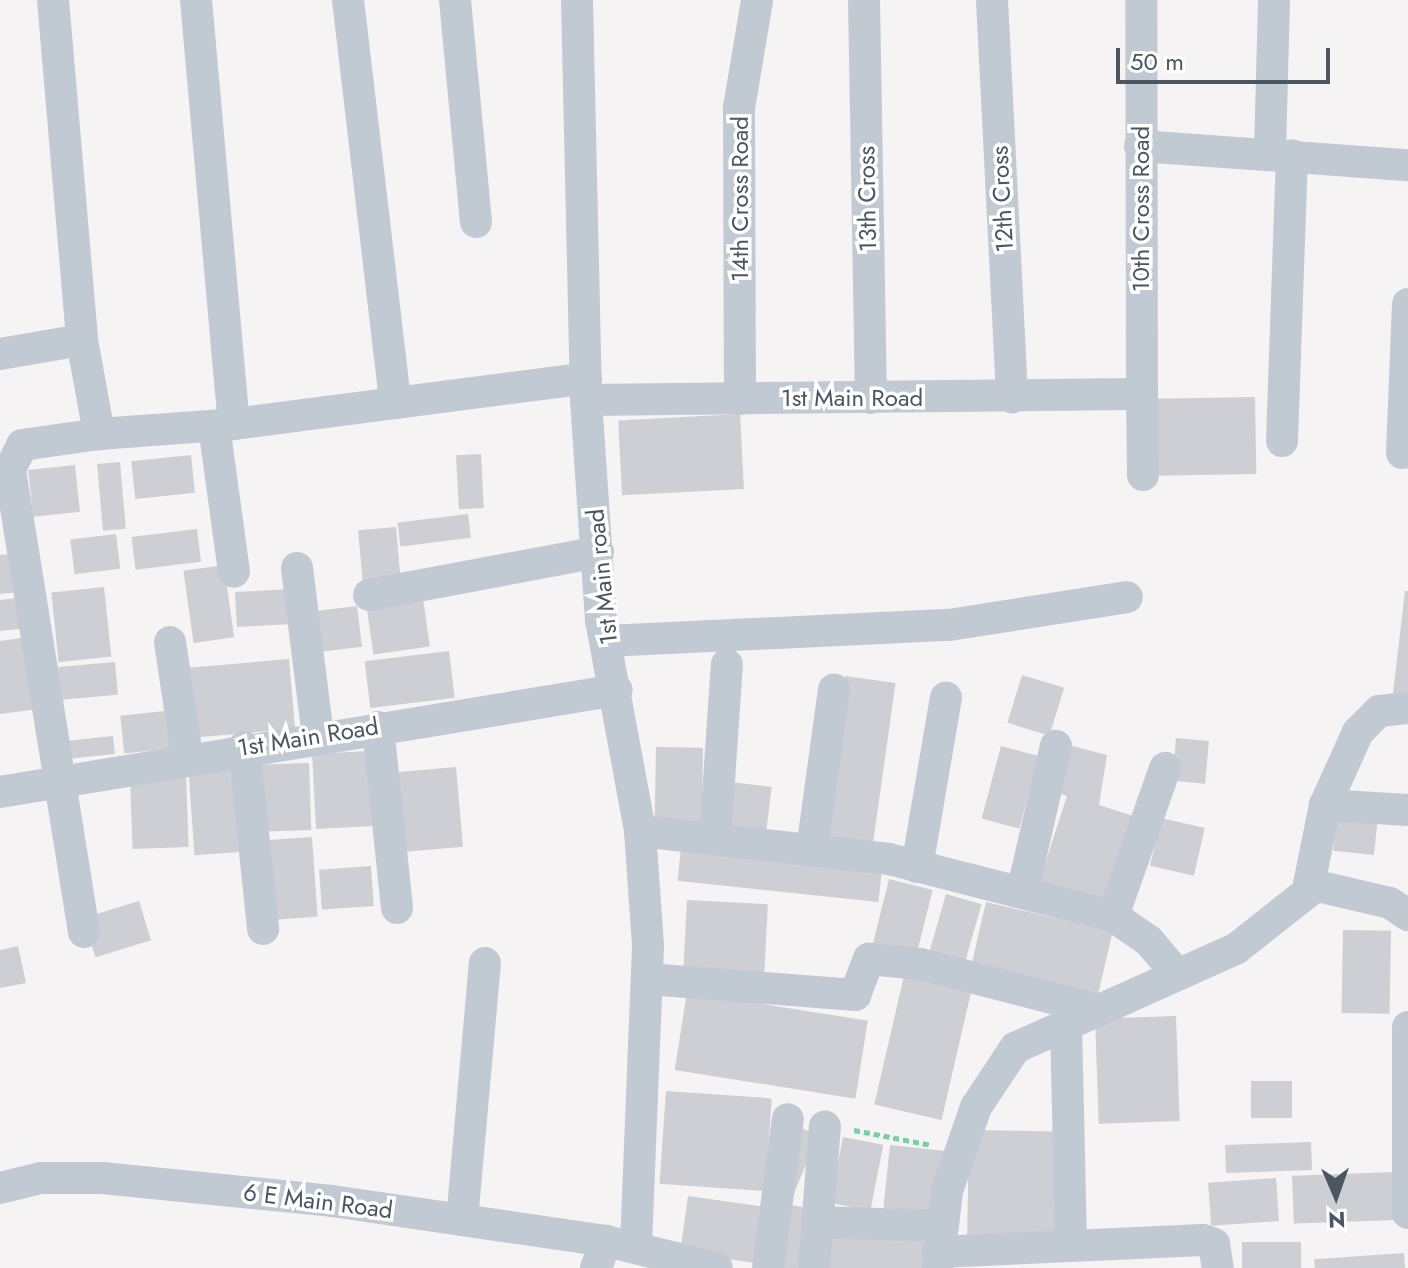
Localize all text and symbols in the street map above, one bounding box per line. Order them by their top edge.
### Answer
scale bar [1120,32,1334,82]
text: 50 m [1130,44,1184,79]
street label: 14th Cross Road [726,116,754,282]
street label: 10th Cross Road [1127,126,1155,292]
street label: 12th Cross [985,145,1019,253]
street label: 13th Cross [852,146,882,252]
street label: 1st Main Road [781,384,923,412]
street label: 1st Main road [581,508,623,646]
street label: 1st Main Road [236,712,380,762]
north arrow [1296,1156,1376,1236]
street label: 6 E Main Road [242,1178,394,1224]
text: N [1328,1204,1346,1236]

